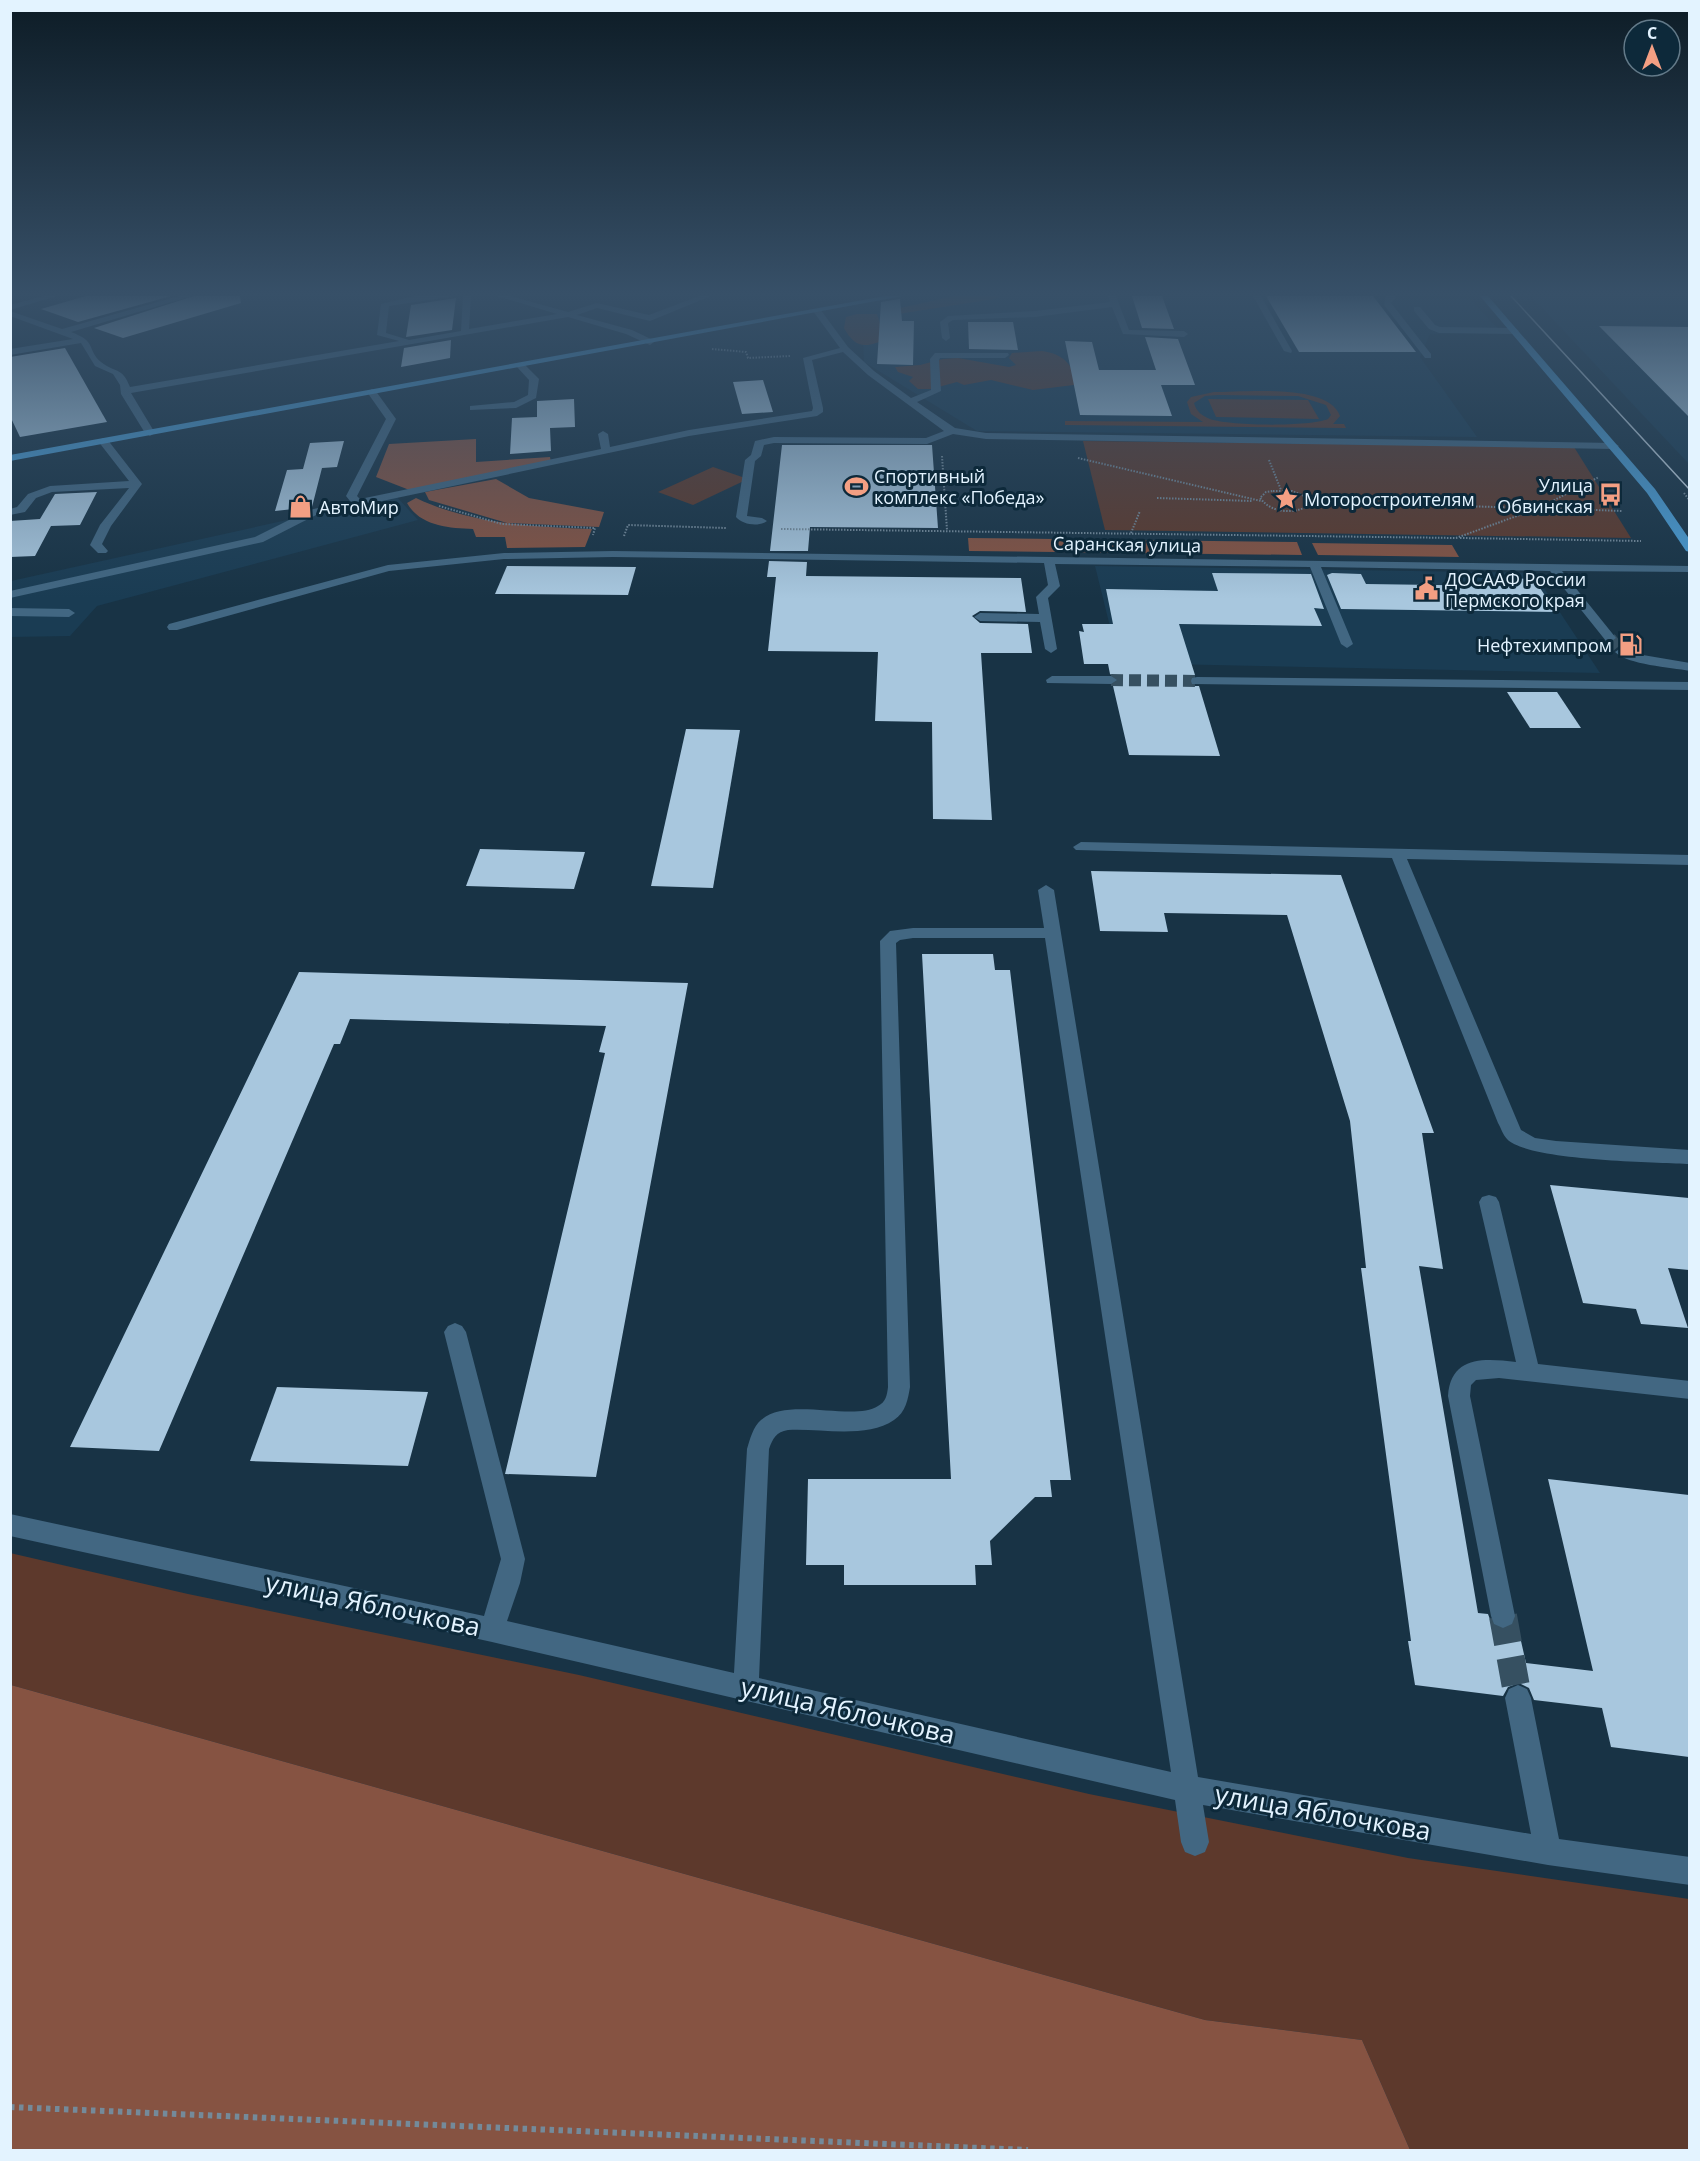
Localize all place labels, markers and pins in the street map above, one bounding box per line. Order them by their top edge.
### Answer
place label: Спортивный комплекс «Победа» [874,464,1045,509]
sports icon: Спортивный комплекс «Победа» [843,473,869,499]
place label: Улица Обвинская [1497,473,1593,518]
bus stop icon: Улица Обвинская [1598,482,1624,508]
place icon: Моторостроителям [1273,486,1299,512]
place label: Моторостроителям [1304,487,1475,511]
shop icon: АвтоМир [288,494,314,520]
place label: АвтоМир [319,495,399,519]
place label: ДОСААФ России Пермского края [1445,567,1586,612]
public building icon: ДОСААФ России Пермского края [1414,576,1440,602]
fuel station icon: Нефтехимпром [1617,632,1643,658]
place label: Нефтехимпром [1477,633,1612,657]

